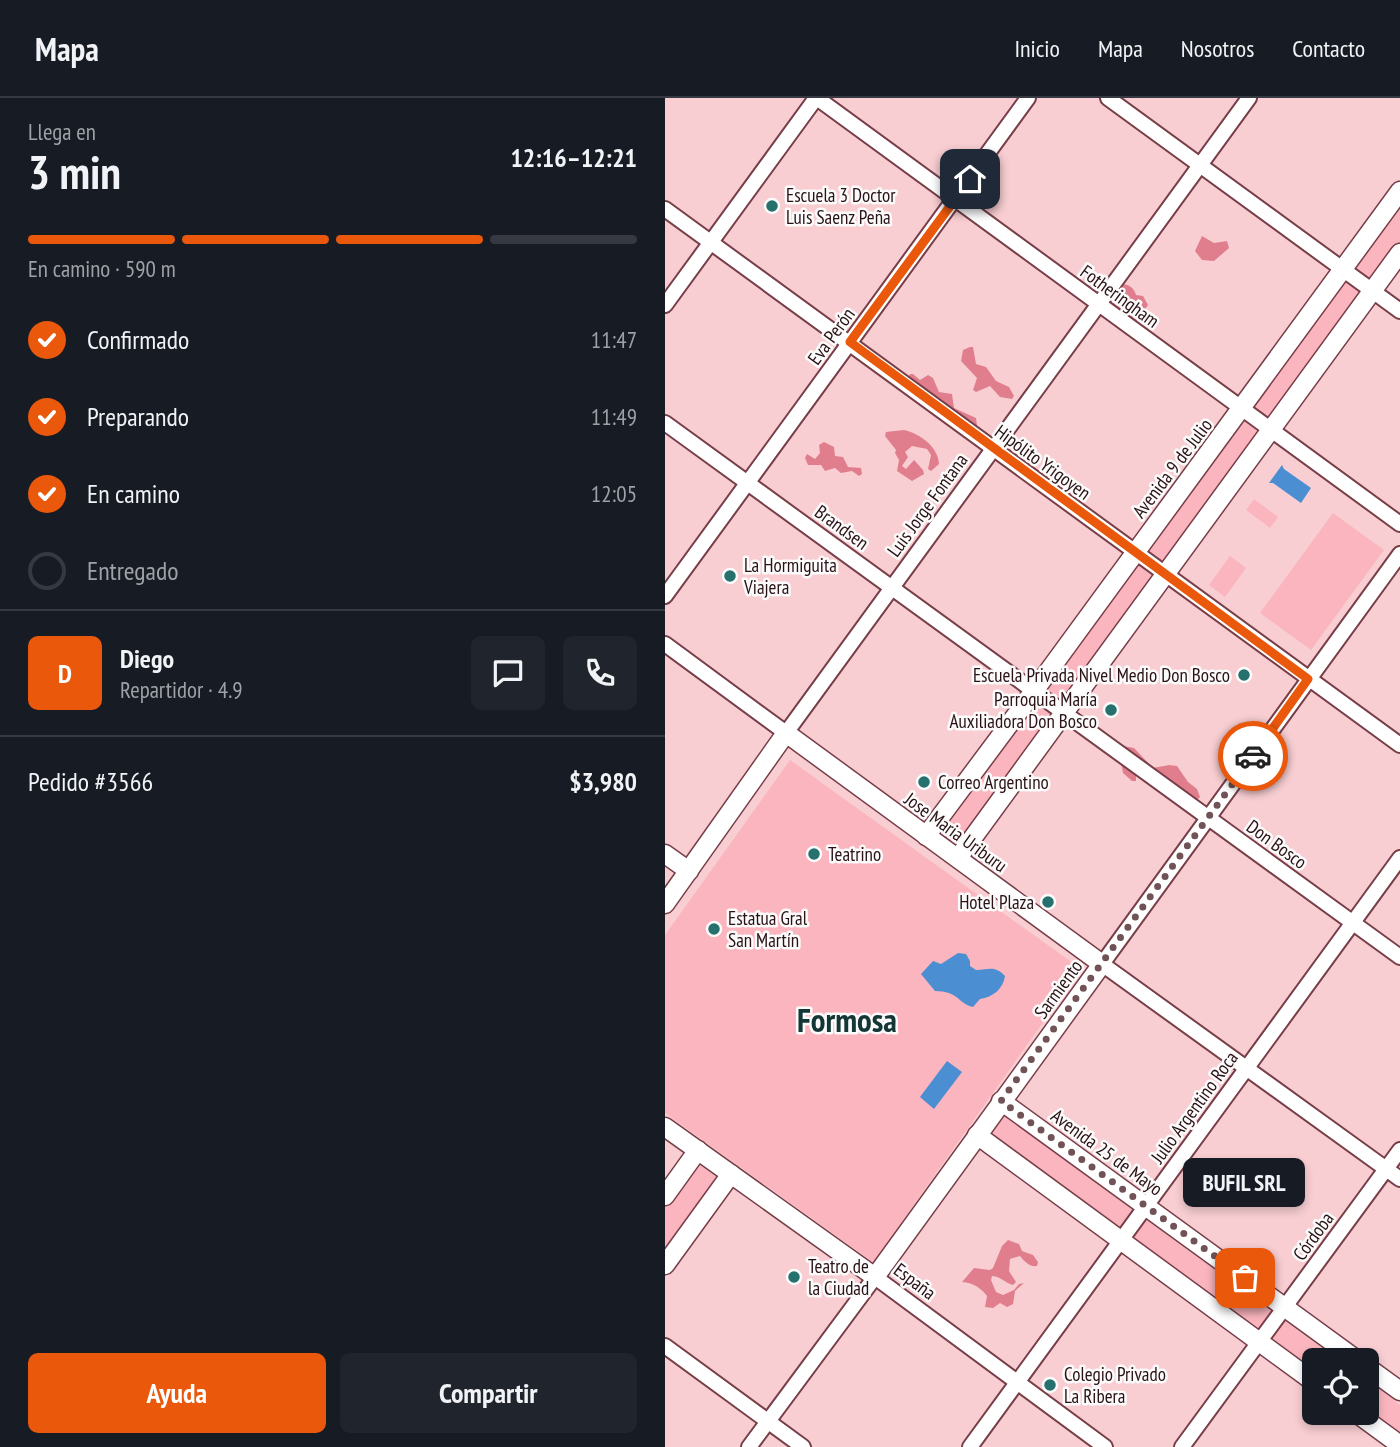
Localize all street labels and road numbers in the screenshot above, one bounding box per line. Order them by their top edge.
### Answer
street label: Fotheringham [1076,259,1164,333]
street label: Eva Perón [802,303,860,369]
street label: Avenida 9 de Julio [1127,414,1217,522]
street label: Hipólito Yrigoyen [990,419,1096,505]
street label: Luis Jorge Fontana [882,449,972,561]
street label: Brandsen [810,499,874,555]
street label: Jose Maria Uriburu [899,786,1012,877]
street label: Don Bosco [1242,814,1312,874]
street label: Sarmiento [1029,955,1087,1023]
street label: Julio Argentino Roca [1145,1046,1243,1168]
street label: Avenida 25 de Mayo [1046,1103,1168,1201]
street label: Córdoba [1287,1207,1339,1265]
street label: España [889,1257,941,1305]

